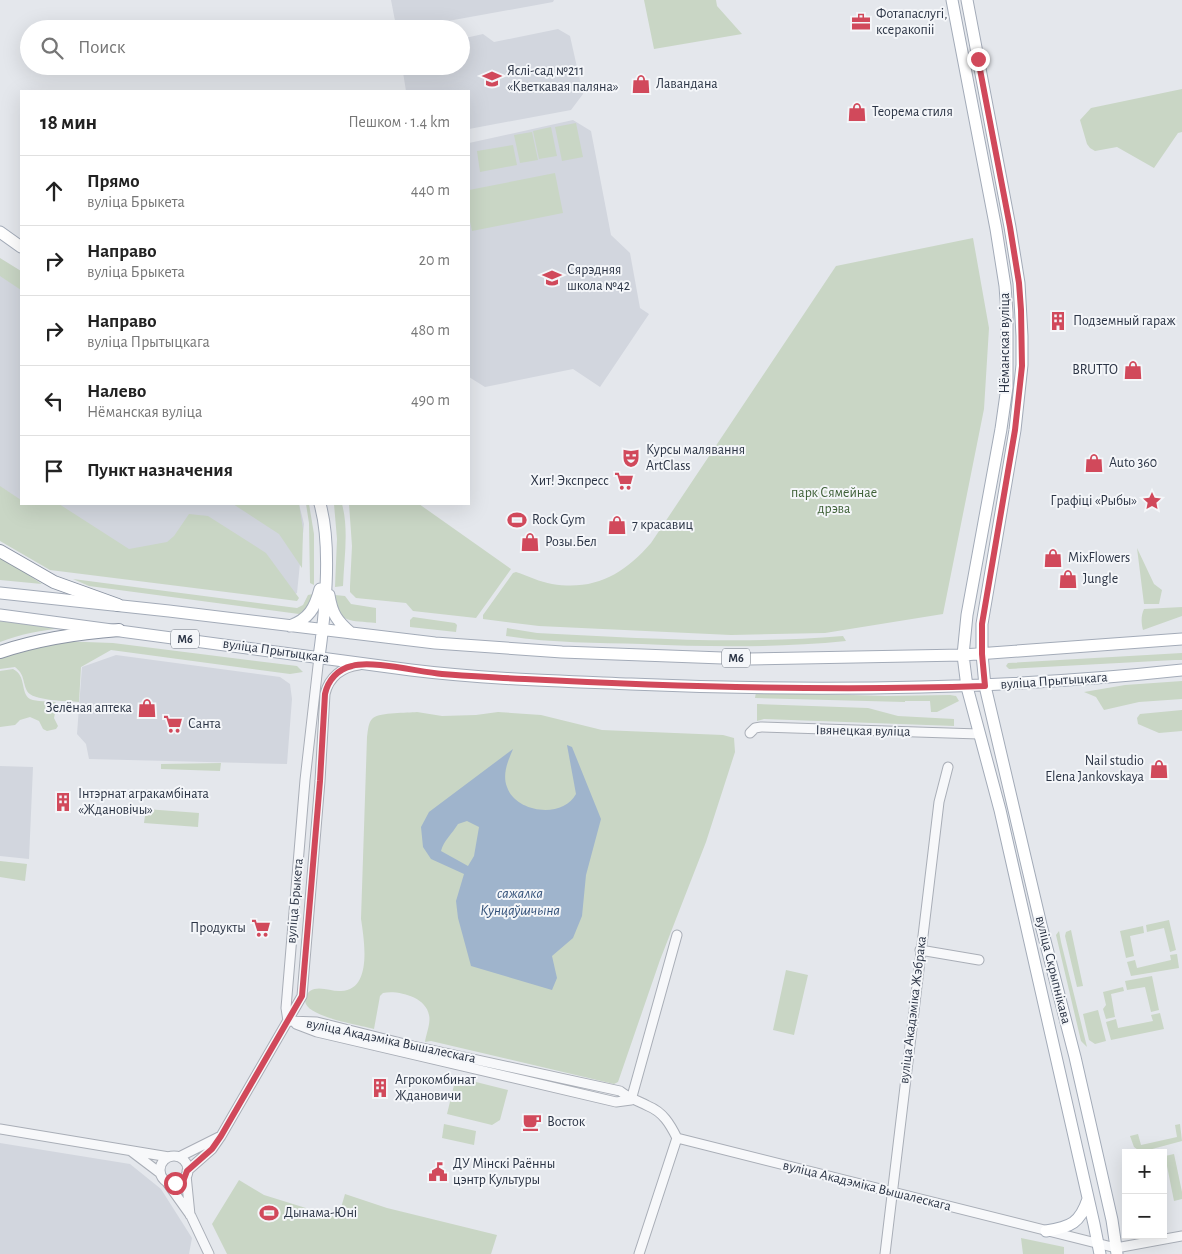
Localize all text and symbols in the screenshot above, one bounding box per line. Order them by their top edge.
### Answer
place label: Фотапаслугі, ксеракопіі [876,7,947,37]
office icon: Фотапаслугі, ксеракопіі [850,11,872,33]
search box [20,20,470,75]
icon: search [38,34,66,62]
text: Поиск [78,38,125,57]
route end [967,48,990,71]
place label: Яслі-сад №211 «Кветкавая паляна» [507,64,618,94]
school or university icon: Яслі-сад №211 «Кветкавая паляна» [481,68,503,90]
shop icon: Лавандана [630,73,652,95]
place label: Лавандана [656,77,718,91]
shop icon: Теорема стиля [846,101,868,123]
place label: Теорема стиля [872,105,953,119]
text: 18 мин [40,112,97,133]
text: Пешком · 1.4 km [348,114,450,130]
text: Прямо [87,172,140,191]
icon: ahead [40,177,68,205]
text: 440 m [411,182,450,198]
text: вуліца Брыкета [87,194,185,210]
text: Направо [87,242,157,261]
icon: right [40,247,68,275]
text: 20 m [419,252,450,268]
place label: Сярэдняя школа №42 [567,263,630,293]
text: вуліца Брыкета [87,264,185,280]
school or university icon: Сярэдняя школа №42 [541,267,563,289]
street label: Нёманская вуліца [998,292,1012,394]
building icon: Подземный гараж [1047,310,1069,332]
text: Направо [87,312,157,331]
place label: Подземный гараж [1073,314,1176,328]
icon: right [40,317,68,345]
text: 480 m [411,322,450,338]
text: вуліца Прытыцкага [87,334,210,350]
shop icon: BRUTTO [1122,359,1144,381]
place label: BRUTTO [1072,363,1118,377]
text: Налево [87,382,146,401]
icon: left [40,387,68,415]
text: 490 m [411,392,450,408]
text: Нёманская вуліца [87,404,202,420]
place label: Курсы малявання ArtClass [646,443,745,473]
theatre icon: Курсы малявання ArtClass [620,447,642,469]
shop icon: Auto 360 [1083,452,1105,474]
place label: Auto 360 [1109,456,1157,470]
icon: arrive [40,457,68,485]
text: Пункт назначения [87,461,233,480]
supermarket icon: Хит! Экспресс [613,470,635,492]
place label: Хит! Экспресс [531,474,609,488]
park label: парк Сямейнае дрэва [791,486,877,516]
place icon: Графіці «Рыбы» [1141,490,1163,512]
place label: Графіці «Рыбы» [1050,494,1137,508]
sports icon: Rock Gym [506,509,528,531]
place label: Rock Gym [532,513,586,527]
shop icon: 7 красавиц [606,514,628,536]
place label: 7 красавиц [632,518,693,532]
shop icon: Розы.Бел [519,531,541,553]
place label: Розы.Бел [545,535,597,549]
shop icon: MixFlowers [1042,547,1064,569]
place label: MixFlowers [1068,551,1130,565]
shop icon: Jungle [1057,568,1079,590]
place label: Jungle [1083,572,1118,586]
road number: М6 [171,630,199,648]
street label: вуліца Прытыцкага [222,637,331,665]
road number: М6 [722,648,750,668]
street label: вуліца Прытыцкага [1000,670,1109,692]
shop icon: Зелёная аптека [136,697,158,719]
place label: Зелёная аптека [46,701,133,715]
supermarket icon: Санта [162,713,184,735]
place label: Санта [188,717,221,731]
street label: Івянецкая вуліца [815,723,911,739]
place label: Nail studio Elena Jankovskaya [1045,754,1145,784]
shop icon: Nail studio Elena Jankovskaya [1148,758,1170,780]
place label: Інтэрнат агракамбіната «Ждановічы» [78,787,210,817]
building icon: Інтэрнат агракамбіната «Ждановічы» [52,791,74,813]
street label: вуліца Брыкета [284,857,306,944]
water label: сажалка Кунцаўшчына [480,886,560,918]
street label: вуліца Скрыпнікава [1033,915,1073,1026]
supermarket icon: Продукты [250,917,272,939]
place label: Продукты [190,921,246,935]
street label: вуліца Акадэміка Жэбрака [897,935,929,1085]
street label: вуліца Акадэміка Вышалескага [305,1016,478,1066]
place label: Агрокомбинат Ждановичи [395,1073,477,1103]
building icon: Агрокомбинат Ждановичи [369,1077,391,1099]
cafe icon: Восток [521,1111,543,1133]
place label: Восток [547,1115,586,1129]
map controls [1122,1149,1167,1239]
button: + [1122,1149,1167,1194]
place label: ДУ Мінскі Раённы цэнтр Культуры [453,1157,555,1187]
street label: вуліца Акадэміка Вышалескага [781,1158,953,1214]
public building icon: ДУ Мінскі Раённы цэнтр Культуры [427,1161,449,1183]
route start [164,1172,187,1195]
button: − [1122,1194,1167,1239]
sports icon: Дынама-Юні [258,1202,280,1224]
place label: Дынама-Юні [284,1206,357,1220]

